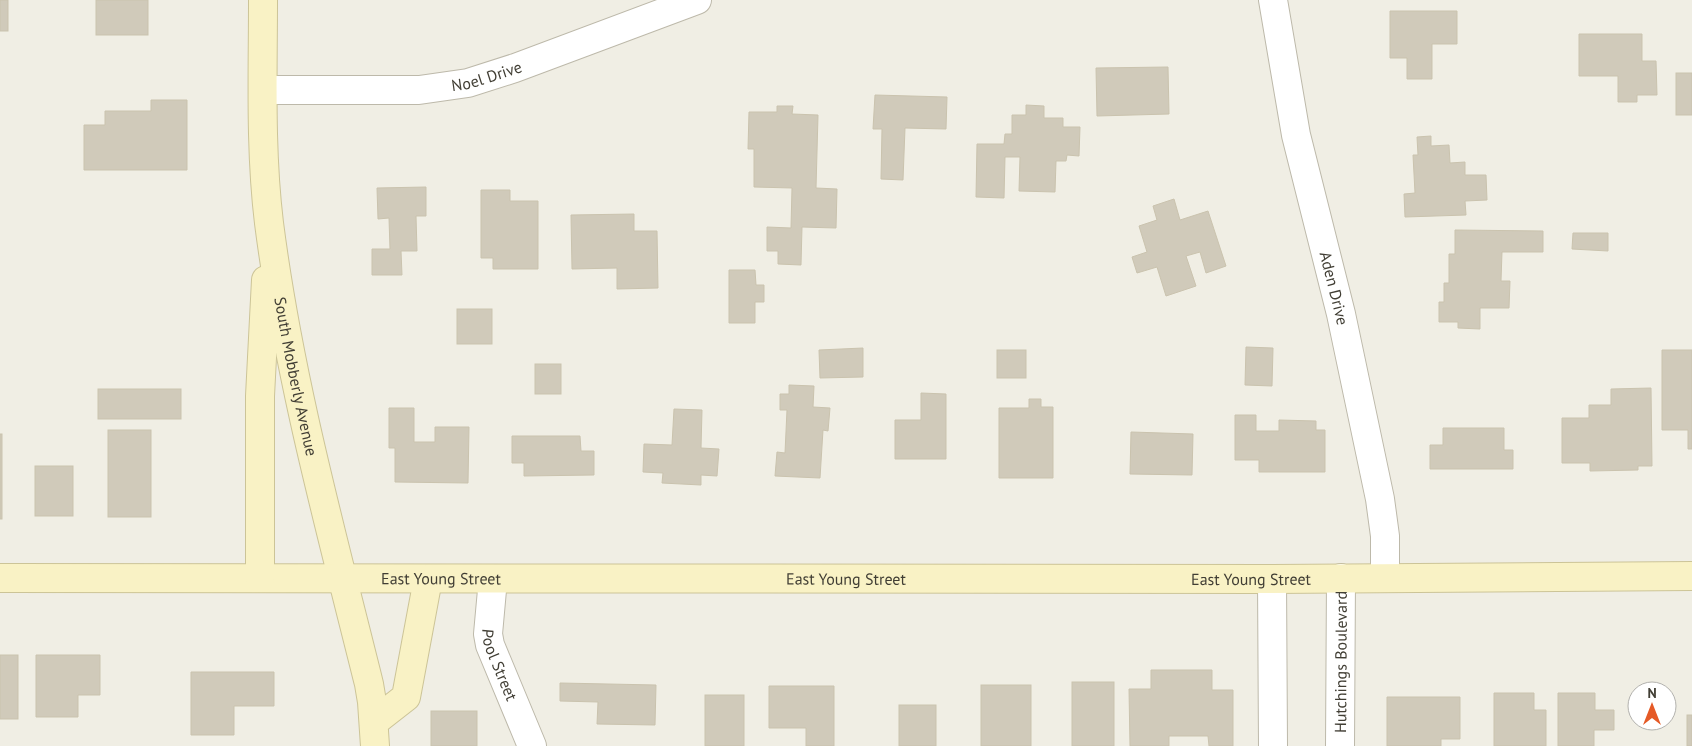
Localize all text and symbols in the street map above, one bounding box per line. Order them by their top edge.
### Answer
street label: Noel Drive [450,56,524,95]
street label: Aden Drive [1316,249,1353,327]
street label: South Mobberly Avenue [270,295,322,458]
street label: East Young Street [381,568,501,588]
street label: East Young Street [786,569,906,589]
street label: East Young Street [1191,569,1312,589]
street label: Hutchings Boulevard [1330,591,1351,733]
street label: Pool Street [478,628,522,704]
north arrow [1627,681,1677,731]
text: N [1647,684,1657,702]

